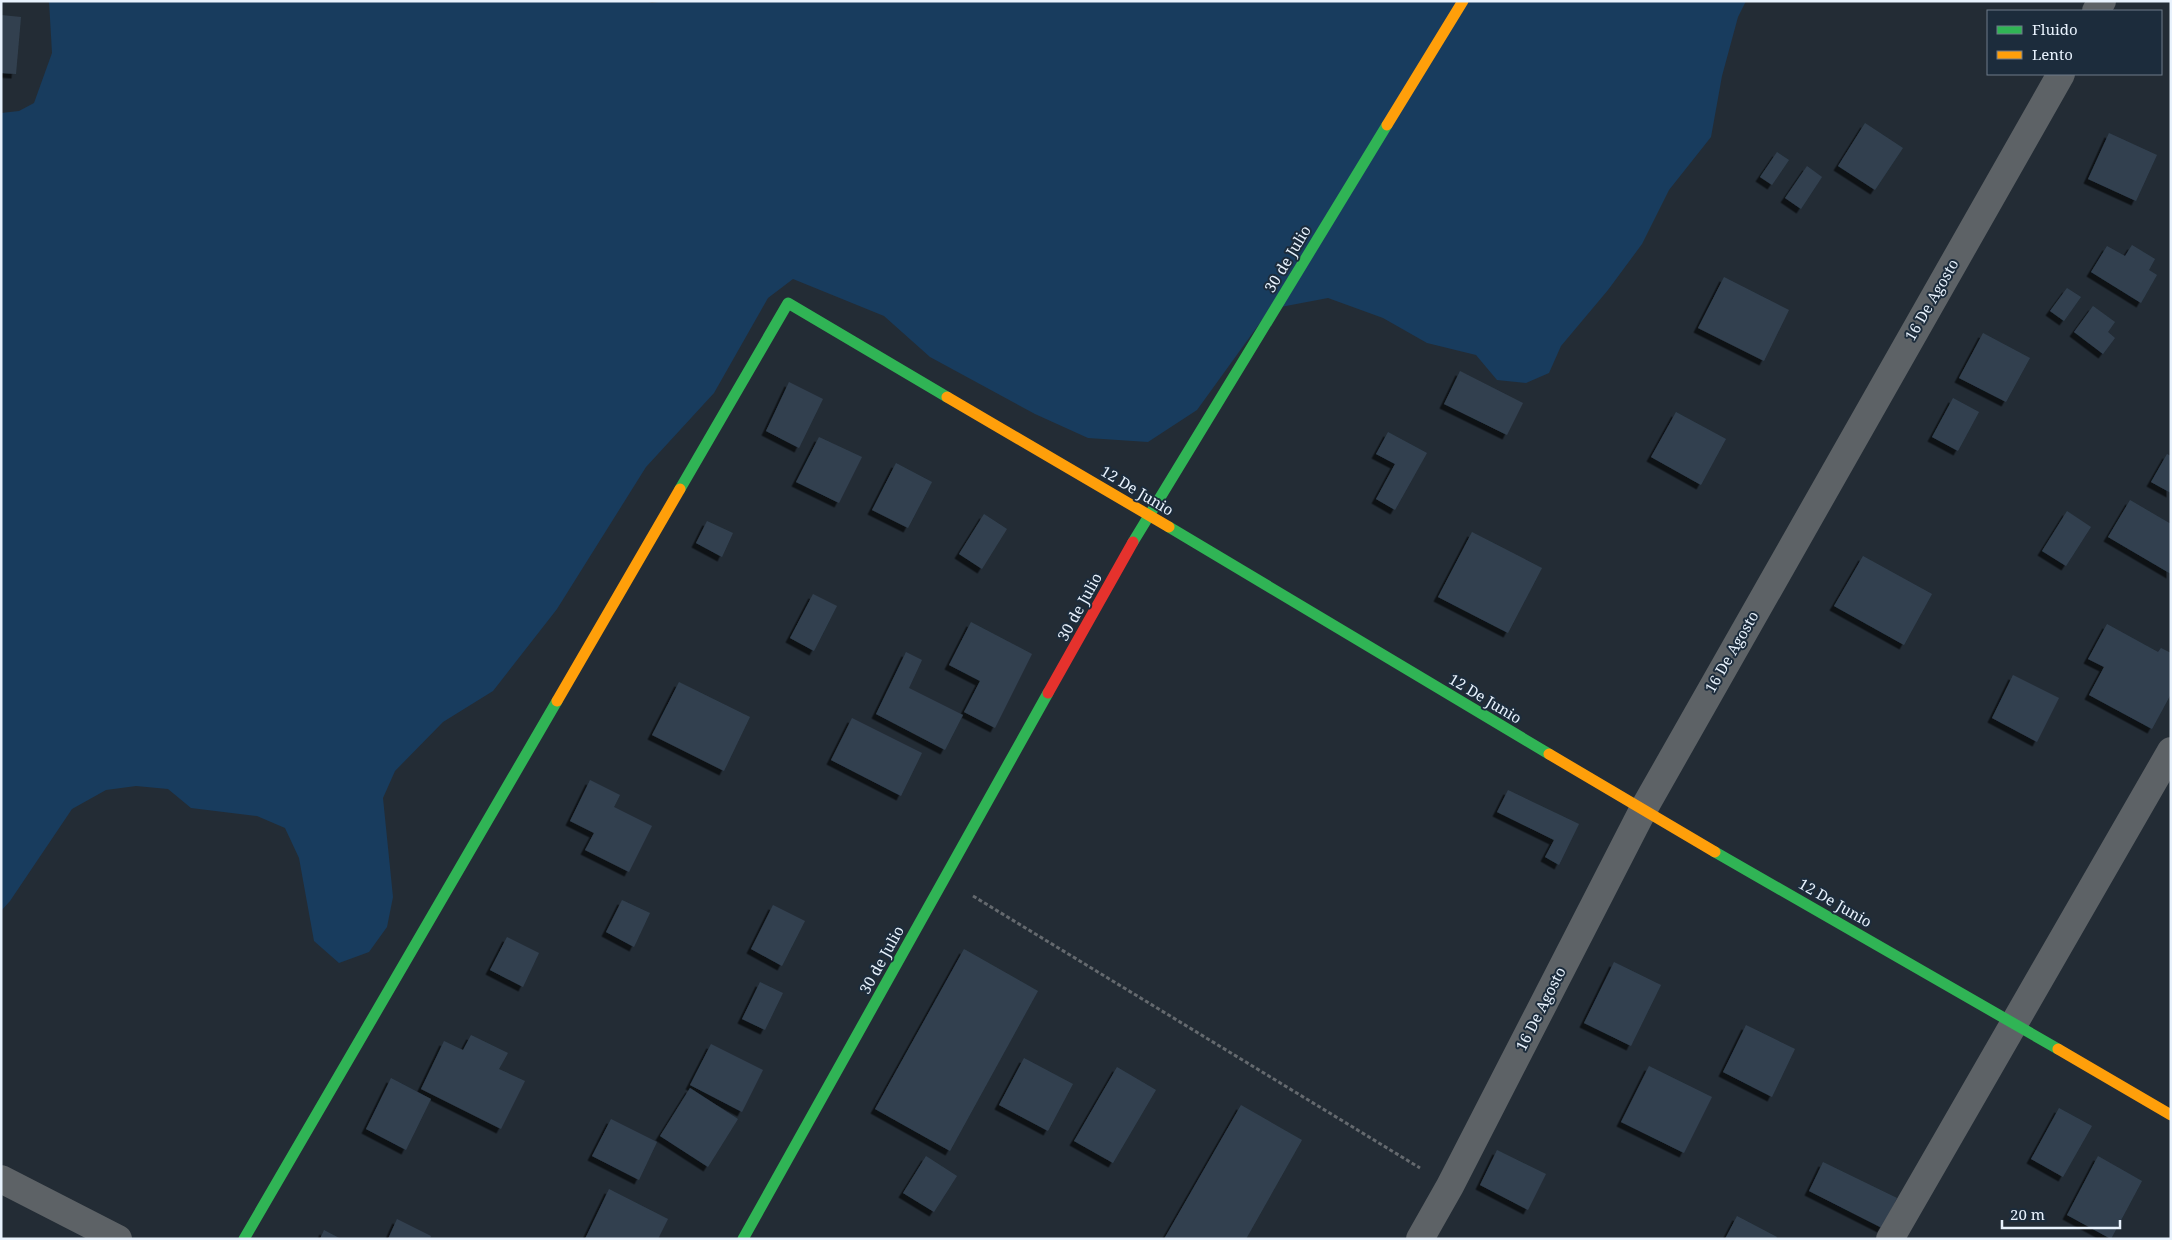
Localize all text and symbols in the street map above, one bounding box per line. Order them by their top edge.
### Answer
legend [1987,10,2162,75]
text: Fluido [2032,19,2078,39]
text: Lento [2032,44,2073,64]
street label: 30 de Julio [1259,221,1315,296]
street label: 16 De Agosto [1900,255,1963,344]
street label: 12 De Junio [1097,461,1178,520]
street label: 30 de Julio [1052,569,1106,644]
street label: 16 De Agosto [1700,607,1763,696]
street label: 12 De Junio [1445,669,1526,728]
street label: 12 De Junio [1795,873,1876,931]
street label: 30 de Julio [854,922,908,997]
street label: 16 De Agosto [1510,963,1570,1054]
scale bar [2002,1198,2120,1230]
text: 20 m [2010,1204,2045,1224]

